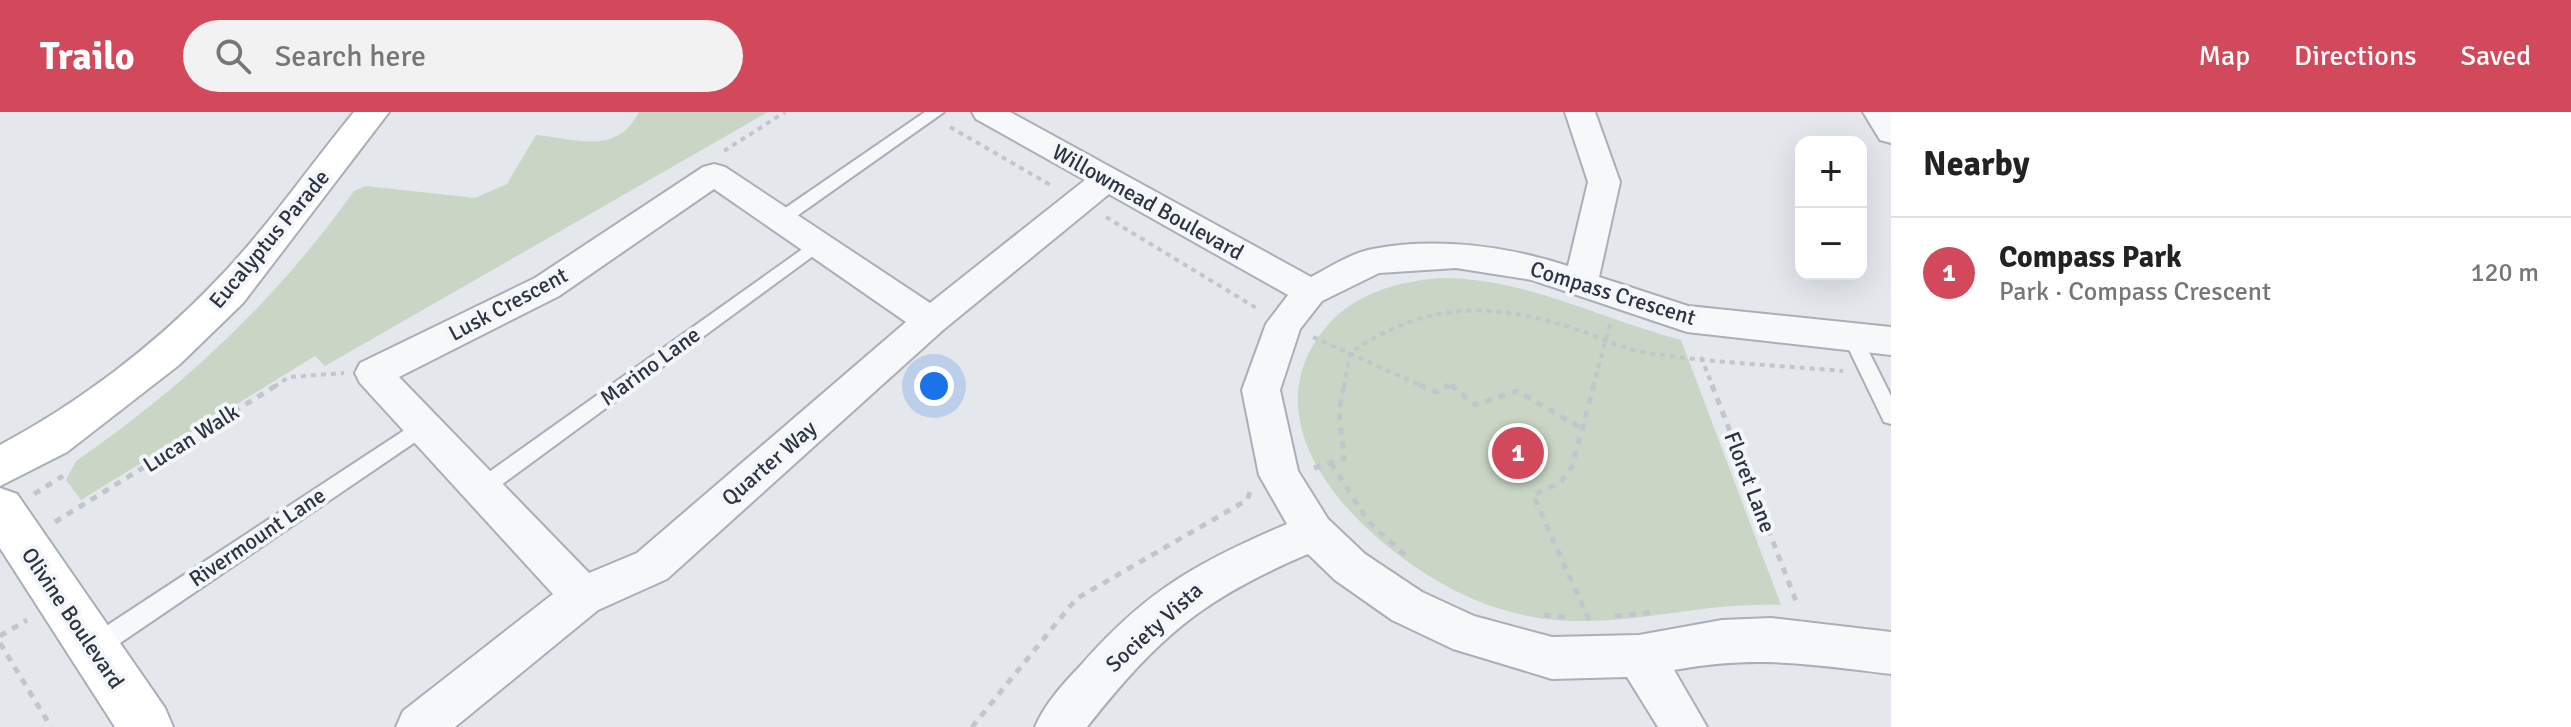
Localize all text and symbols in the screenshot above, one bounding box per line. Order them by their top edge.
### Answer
search box [183,20,743,92]
text: Trailo [40,33,135,80]
icon: search [211,34,255,78]
text: Search here [275,38,426,75]
text: Map [2198,39,2250,73]
text: Directions [2294,39,2416,73]
text: Saved [2460,39,2531,73]
map controls [1795,136,1867,280]
button: + [1795,136,1867,208]
street label: Willowmead Boulevard [1048,138,1248,266]
text: Nearby [1923,143,2030,185]
street label: Eucalyptus Parade [203,164,335,314]
button: − [1795,208,1867,280]
text: Compass Park [1999,239,2182,276]
street label: Compass Crescent [1527,255,1699,331]
text: 1 [1942,257,1956,289]
text: 120 m [2470,257,2539,289]
street label: Lusk Crescent [444,261,572,347]
text: Park · Compass Crescent [1999,276,2271,308]
street label: Marino Lane [595,321,705,411]
your location [914,366,954,406]
street label: Lucan Walk [138,398,244,478]
street label: Quarter Way [716,414,822,511]
pin: 1 [1492,423,1544,483]
street label: Floret Lane [1718,428,1782,536]
street label: Rivermount Lane [184,481,330,593]
street label: Olivine Boulevard [16,542,130,694]
street label: Society Vista [1100,576,1208,678]

